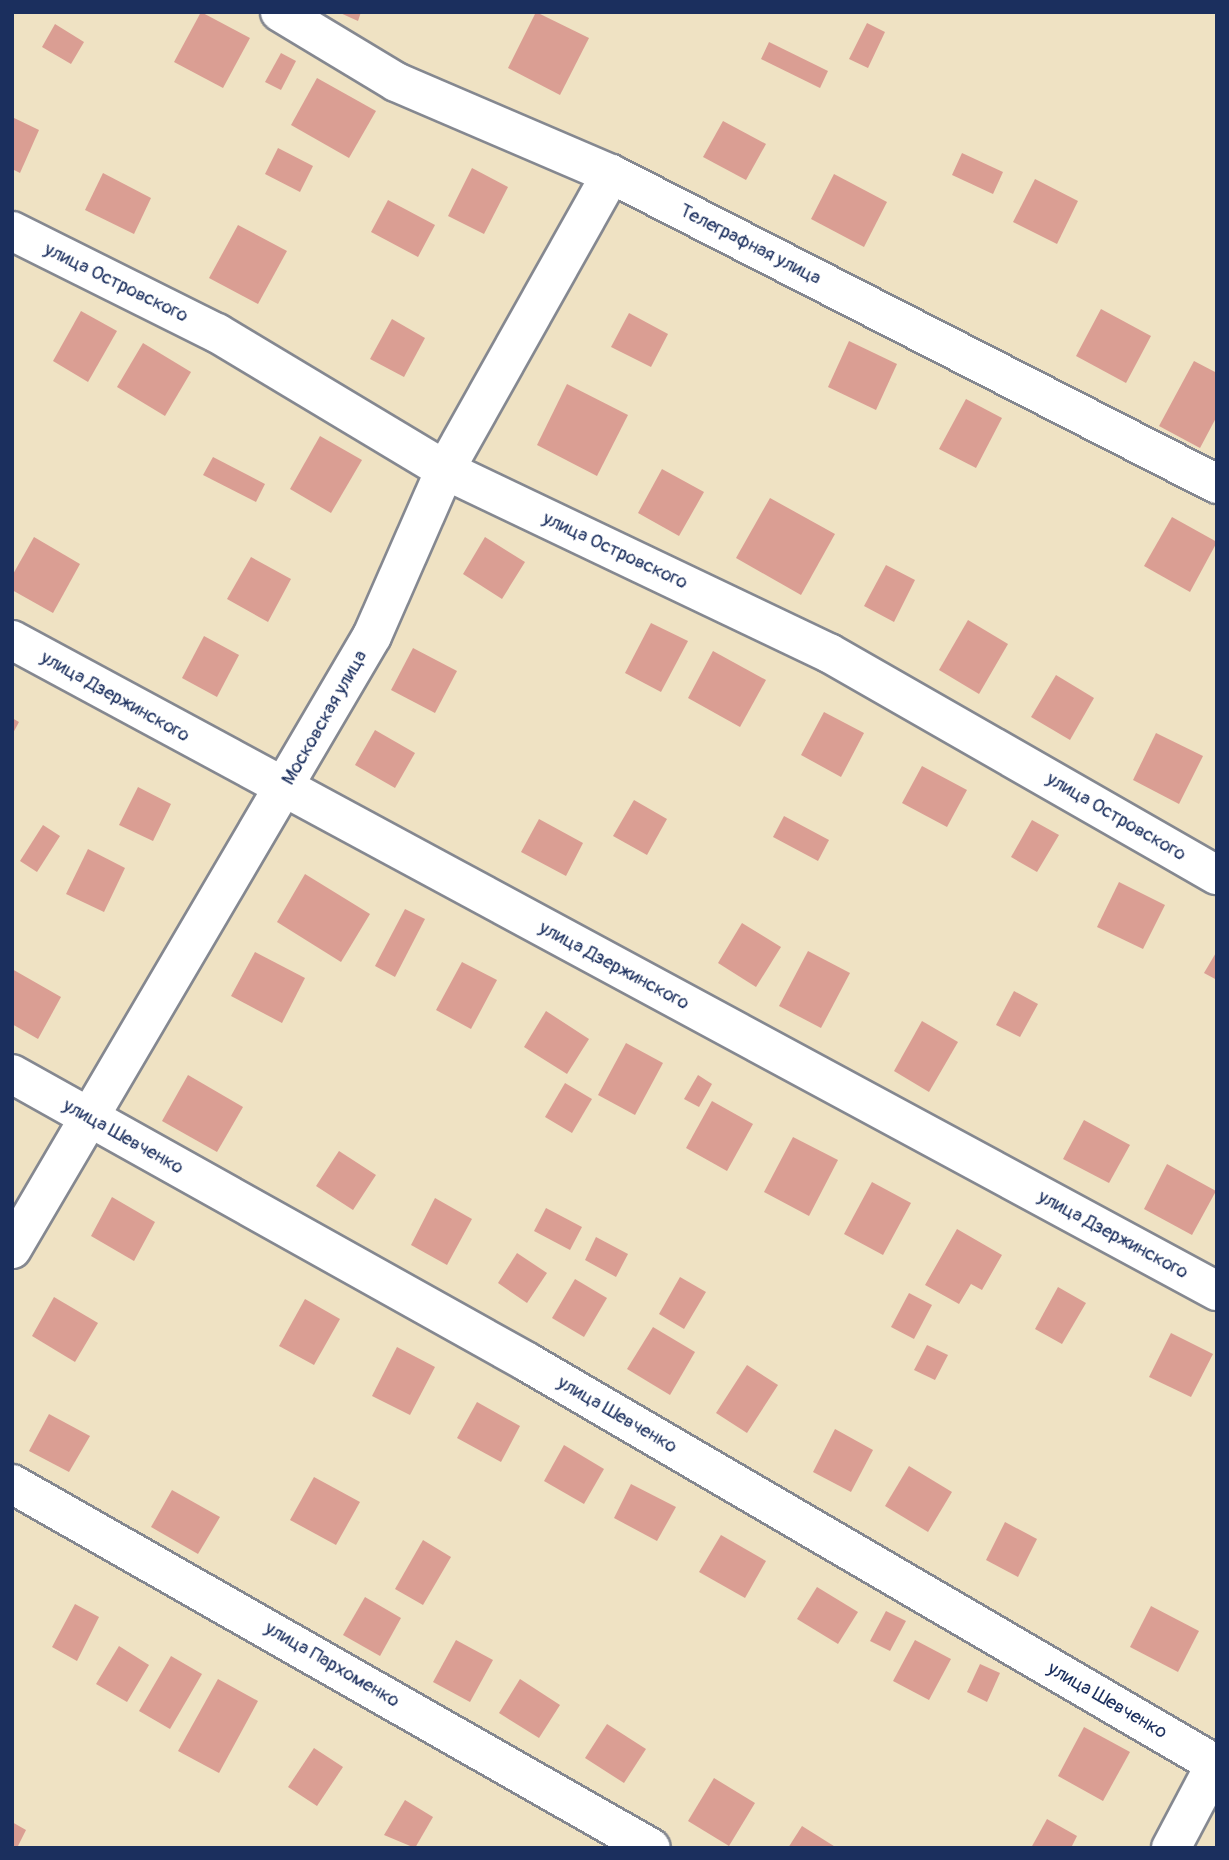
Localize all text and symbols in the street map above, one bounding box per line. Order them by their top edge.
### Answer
street label: Телеграфная улица [675,200,825,290]
street label: улица Островского [40,238,192,328]
street label: улица Островского [539,507,691,595]
street label: улица Дзержинского [37,647,193,747]
street label: Московская улица [277,647,373,789]
street label: улица Островского [1042,768,1190,866]
street label: улица Дзержинского [535,917,693,1015]
street label: улица Шевченко [59,1095,187,1179]
street label: улица Дзержинского [1034,1186,1192,1284]
street label: улица Шевченко [553,1372,681,1458]
street label: улица Пархоменко [261,1617,403,1713]
street label: улица Шевченко [1043,1658,1171,1744]

